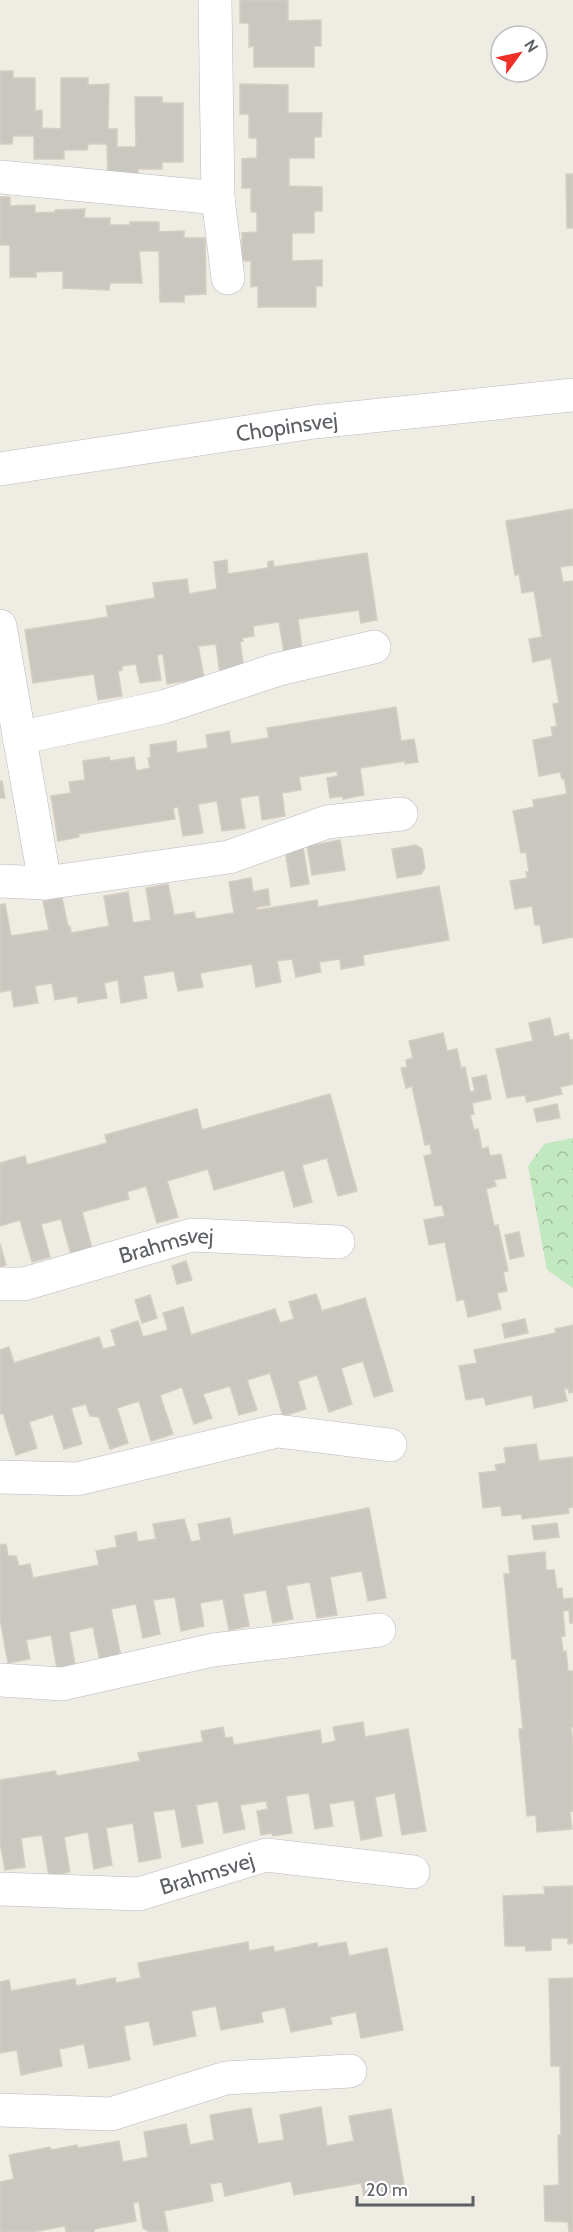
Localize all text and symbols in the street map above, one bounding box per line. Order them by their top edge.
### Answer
north arrow [489,24,549,84]
text: N [520,36,542,56]
street label: Chopinsvej [234,407,339,448]
street label: Brahmsvej [116,1222,214,1270]
street label: Brahmsvej [156,1846,257,1901]
scale bar [357,2169,472,2207]
text: 20 m [366,2179,408,2201]

